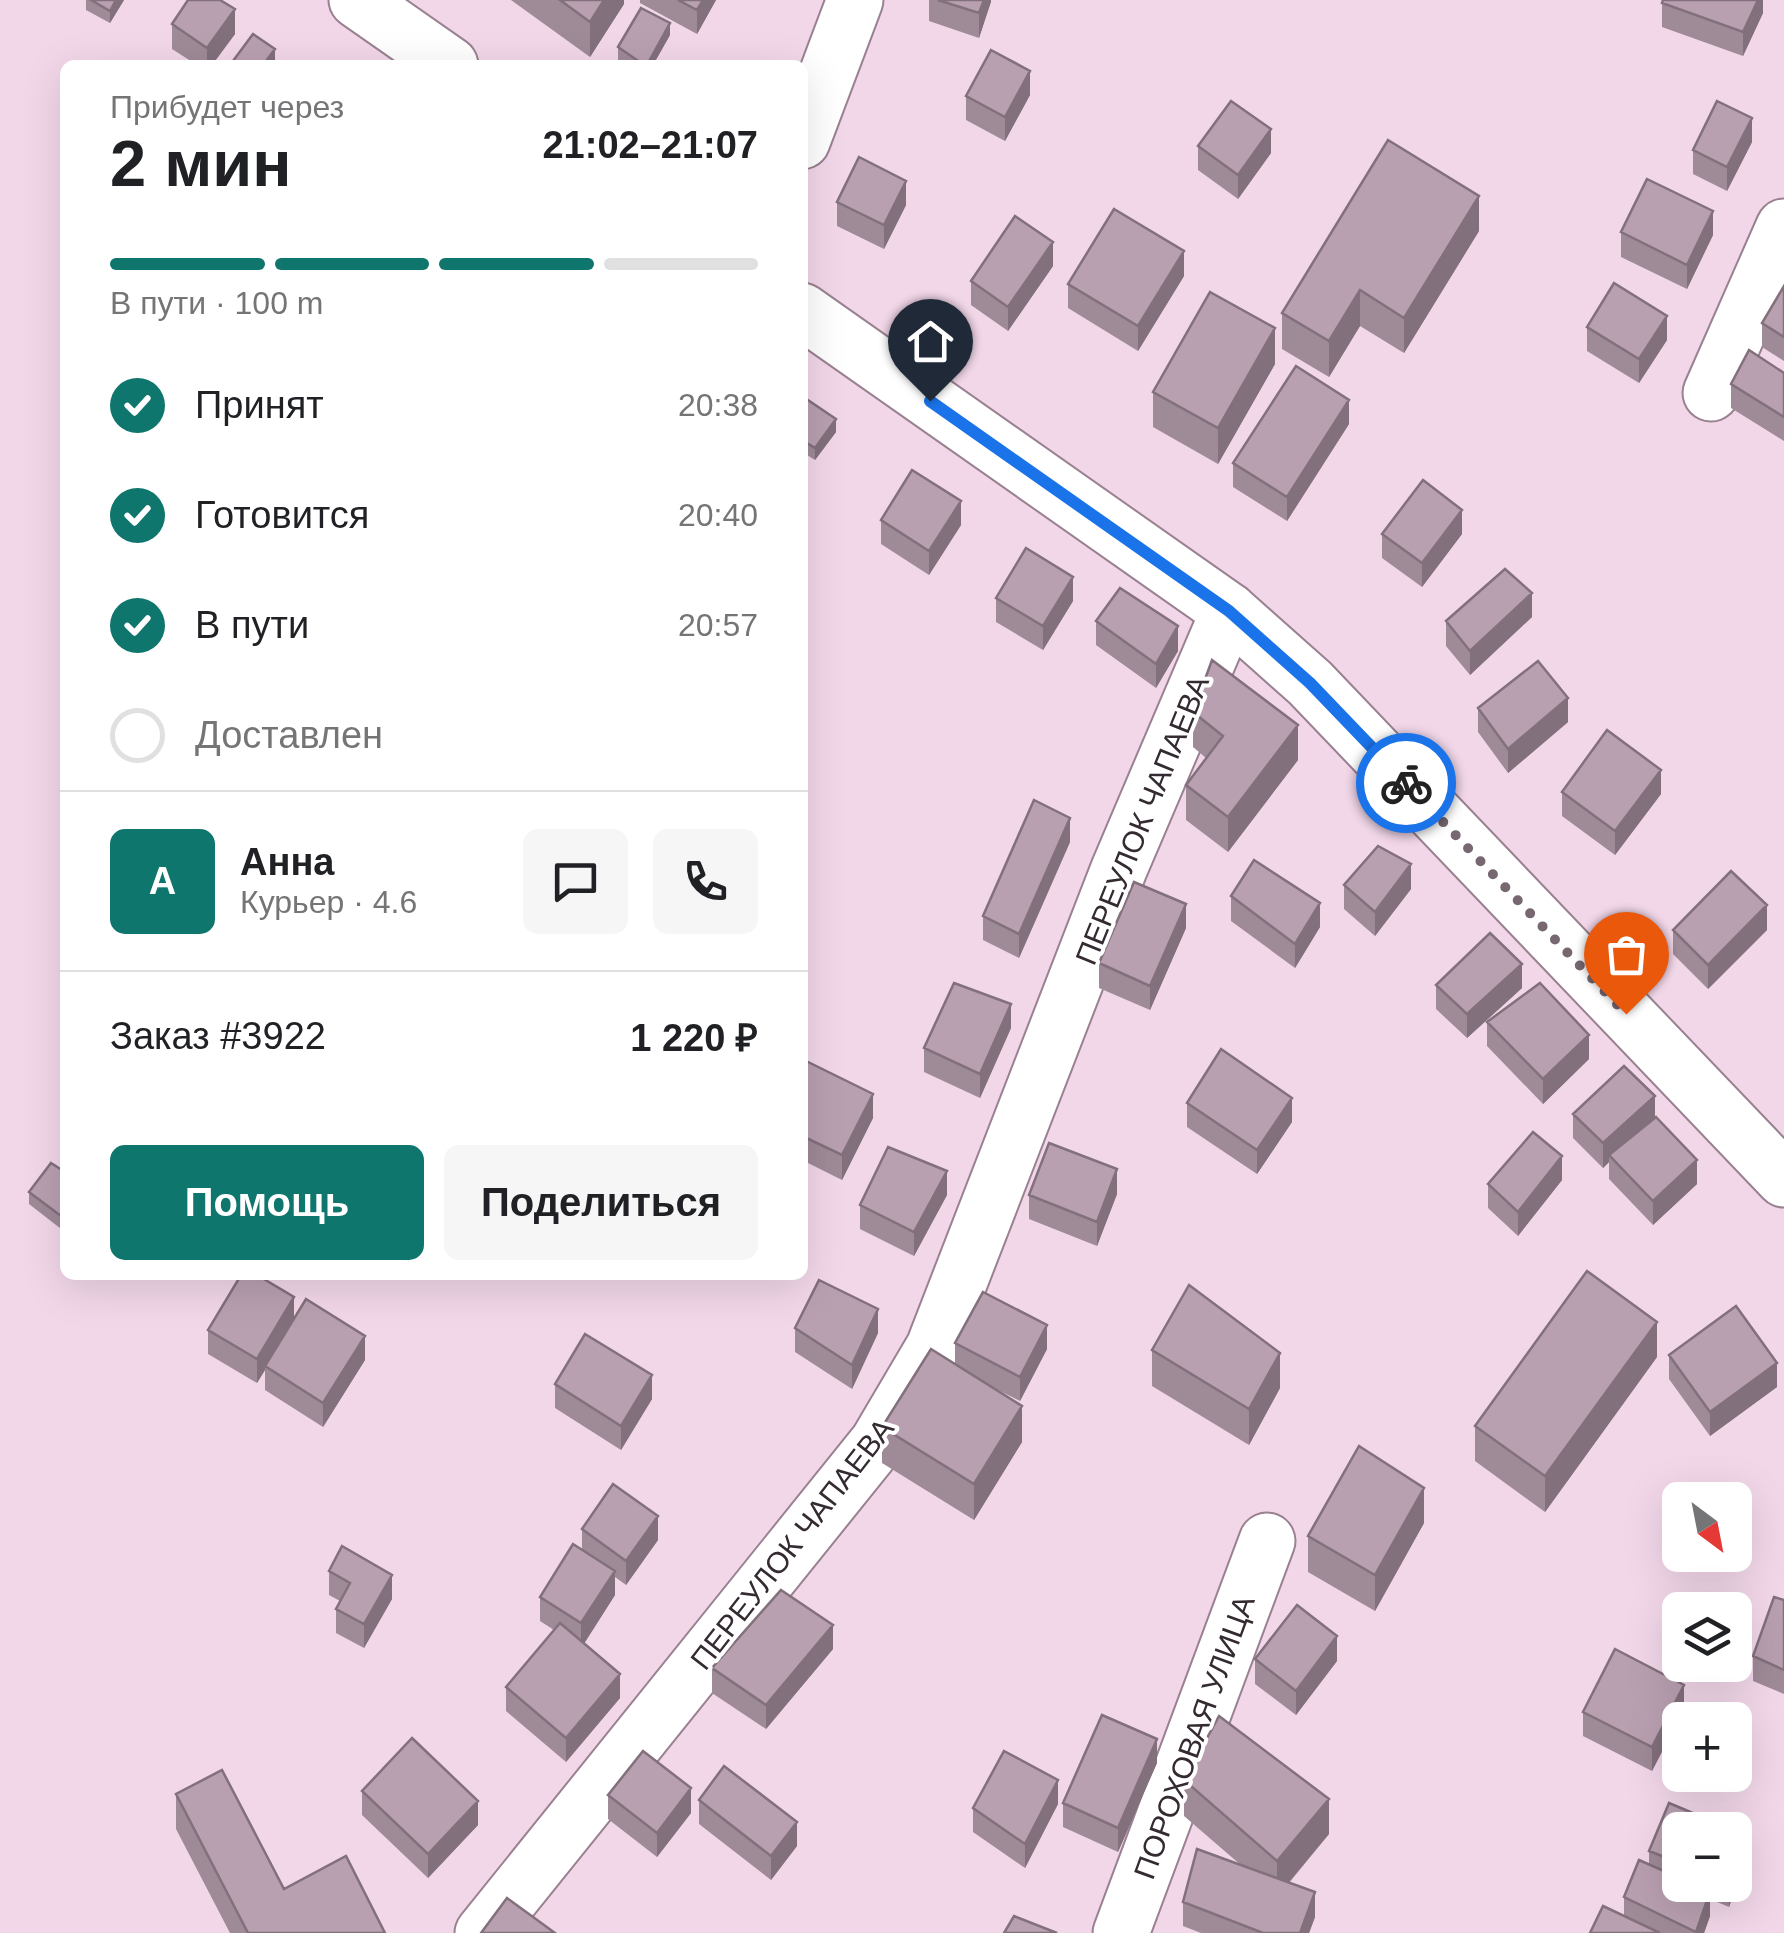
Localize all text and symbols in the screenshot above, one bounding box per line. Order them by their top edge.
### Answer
text: Прибудет через [110,89,344,125]
text: 21:02–21:07 [542,124,758,166]
text: 2 мин [110,127,292,200]
text: В пути · 100 m [110,285,323,321]
pin [888,299,973,402]
icon: home [903,314,958,369]
icon: check [110,378,165,433]
text: Принят [195,384,324,426]
text: 20:38 [678,387,758,423]
icon: check [110,488,165,543]
text: Готовится [195,494,369,536]
text: 20:40 [678,497,758,533]
icon: check [110,598,165,653]
text: В пути [195,604,309,646]
text: 20:57 [678,607,758,643]
street label: ПЕРЕУЛОК ЧАПАЕВА [1069,671,1215,969]
text: Доставлен [195,714,383,756]
courier [1356,733,1456,833]
icon: bike [1379,756,1434,811]
button: chat [523,829,628,934]
button: phone [653,829,758,934]
text: Анна [240,841,334,883]
text: А [149,860,176,902]
text: Курьер · 4.6 [240,884,417,920]
pin [1584,912,1669,1015]
icon: bag [1599,927,1654,982]
text: Заказ #3922 [110,1015,326,1057]
text: 1 220 ₽ [630,1017,758,1059]
button: Помощь [110,1145,424,1260]
button: Поделиться [444,1145,758,1260]
street label: ПЕРЕУЛОК ЧАПАЕВА [684,1412,900,1676]
north arrow [1662,1482,1752,1572]
map controls [1662,1482,1752,1902]
street label: ПОРОХОВАЯ УЛИЦА [1127,1591,1261,1883]
button: layers [1662,1592,1752,1682]
button: + [1662,1702,1752,1792]
button: − [1662,1812,1752,1902]

